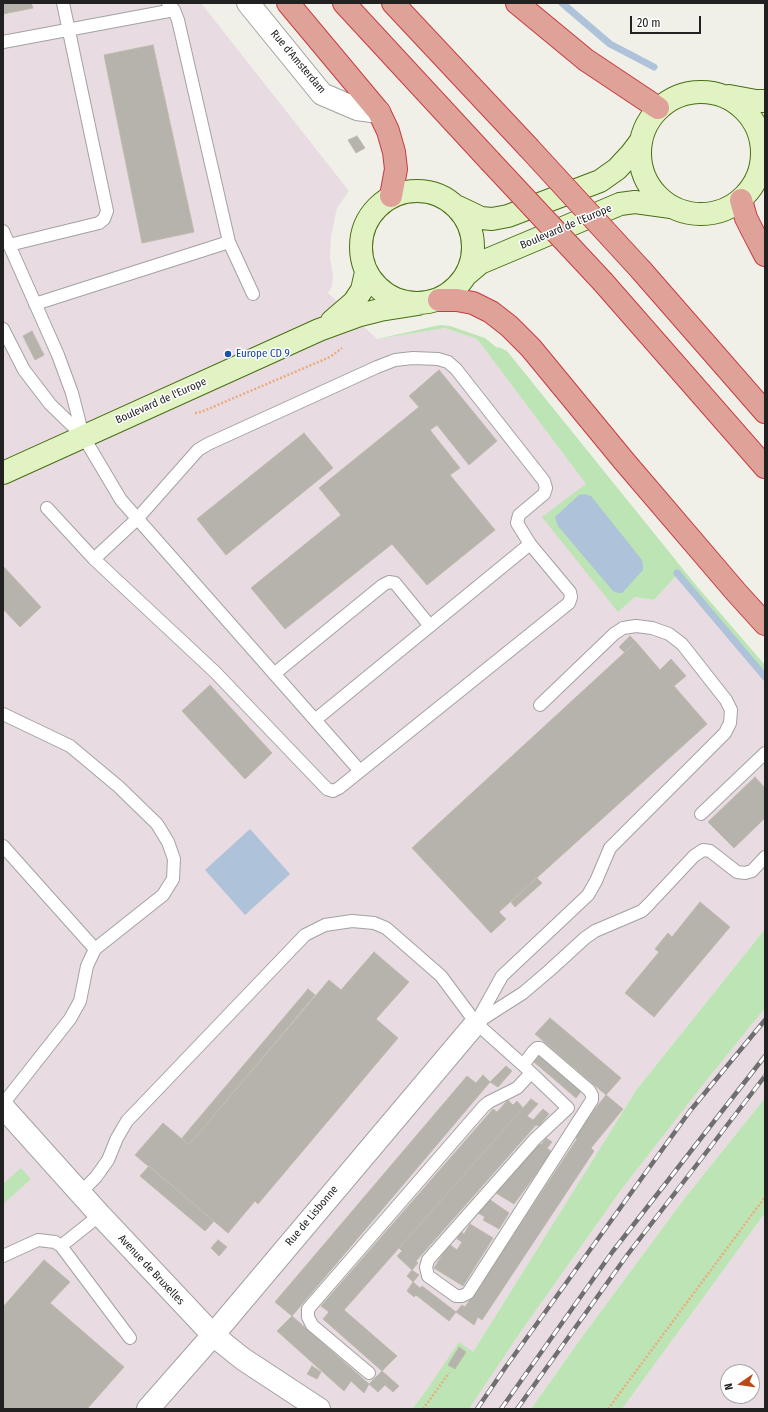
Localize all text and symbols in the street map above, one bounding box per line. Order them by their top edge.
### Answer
scale bar [632,8,703,34]
text: 20 m [637,16,661,30]
street label: Rue d'Amsterdam [268,28,328,96]
street label: Boulevard de l'Europe [518,202,614,252]
place label: Europe CD 9 [236,347,290,361]
marker: Europe CD 9 [223,349,233,359]
street label: Boulevard de l'Europe [113,375,209,427]
street label: Rue de Lisbonne [283,1183,341,1249]
street label: Avenue de Bruxelles [115,1232,187,1308]
north arrow [720,1364,760,1404]
text: N [722,1382,736,1391]

